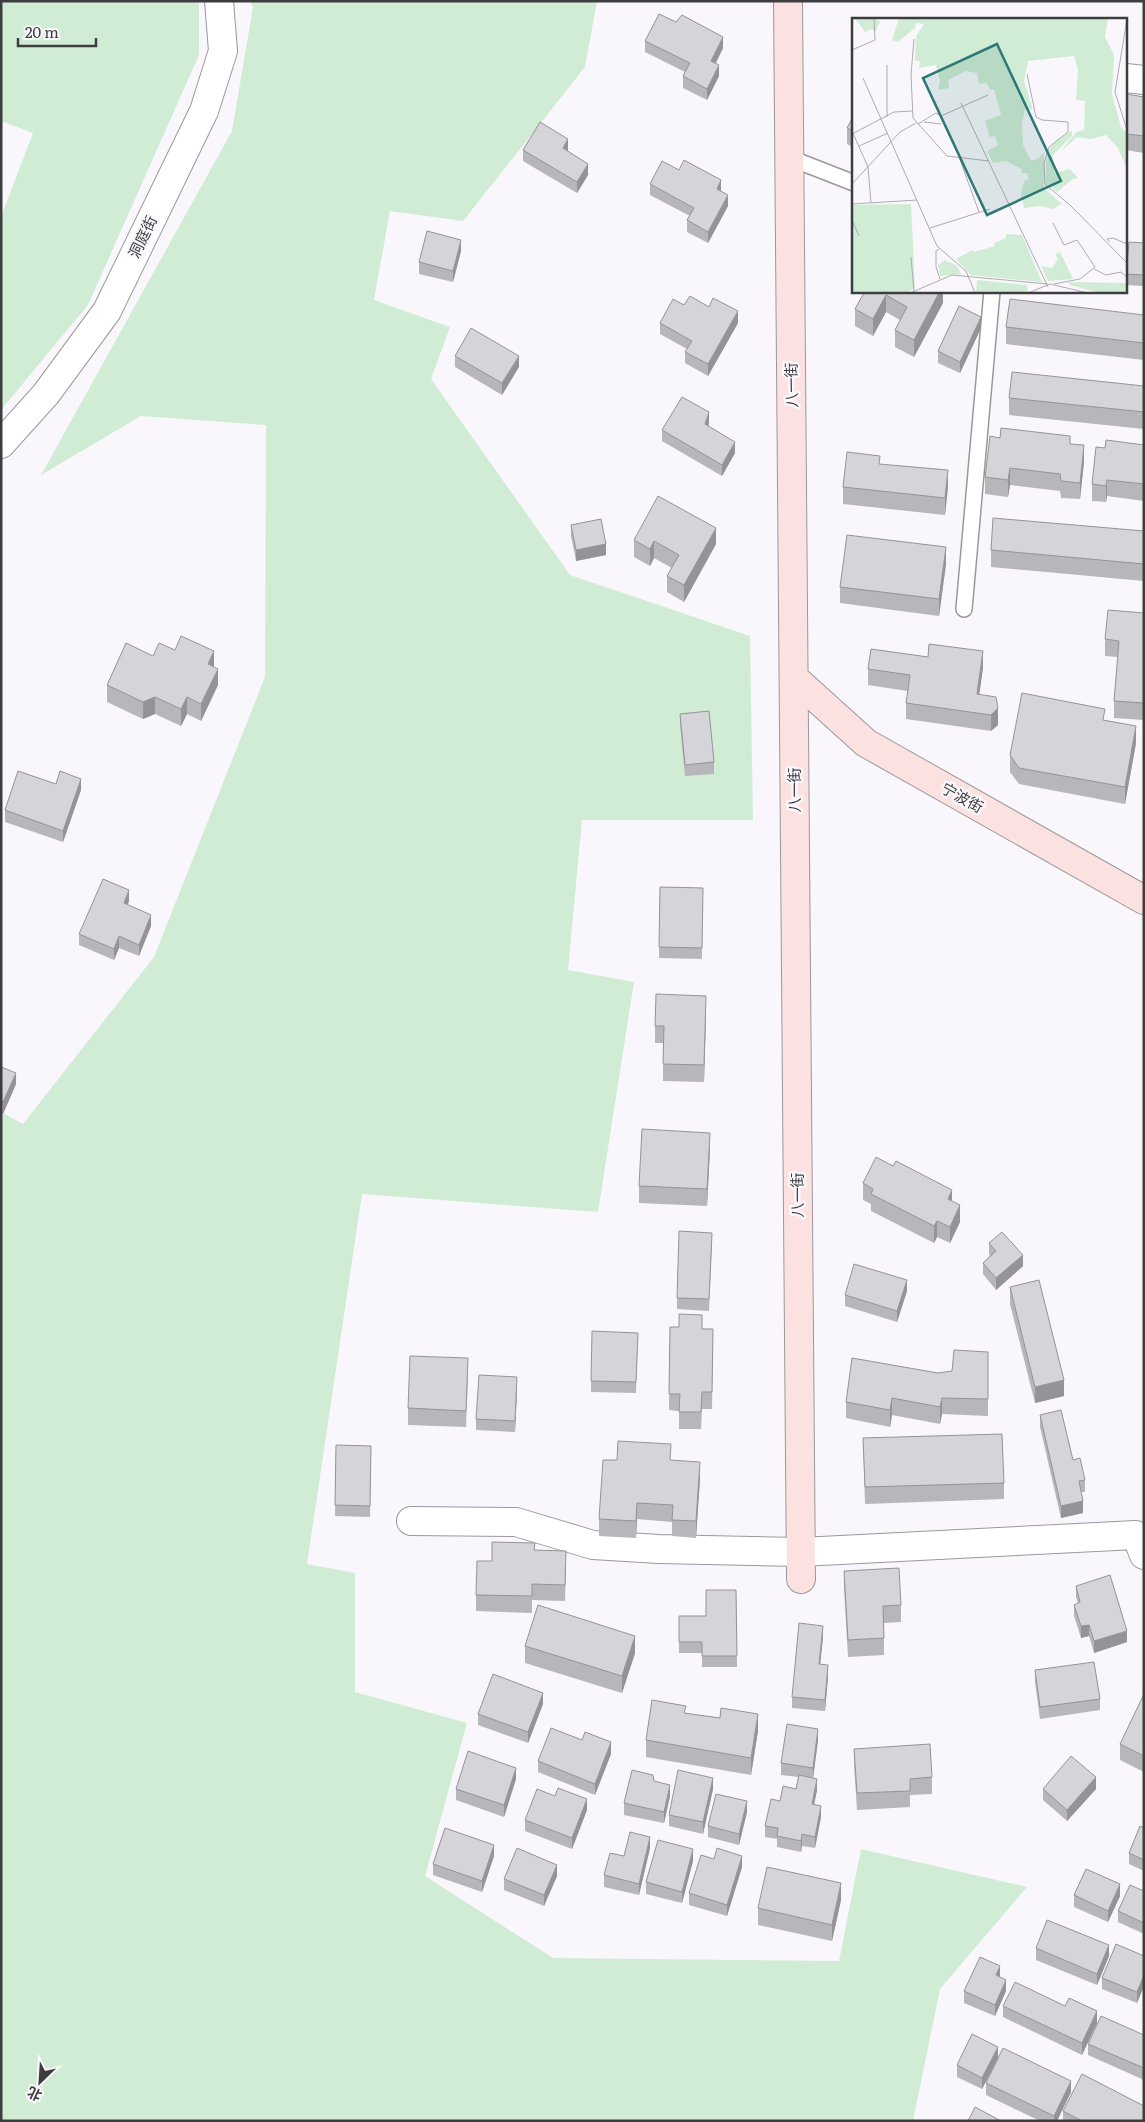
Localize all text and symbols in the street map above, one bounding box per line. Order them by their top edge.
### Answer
scale bar [18,15,95,47]
inset map [852,18,1128,292]
text: 20 m [25,20,59,43]
street label: 洞庭街 [121,211,162,262]
street label: 八一街 [779,362,802,408]
street label: 八一街 [782,767,805,813]
street label: 宁波街 [937,776,988,818]
street label: 八一街 [785,1172,808,1218]
north arrow [15,2057,65,2107]
text: 北 [24,2083,45,2107]

